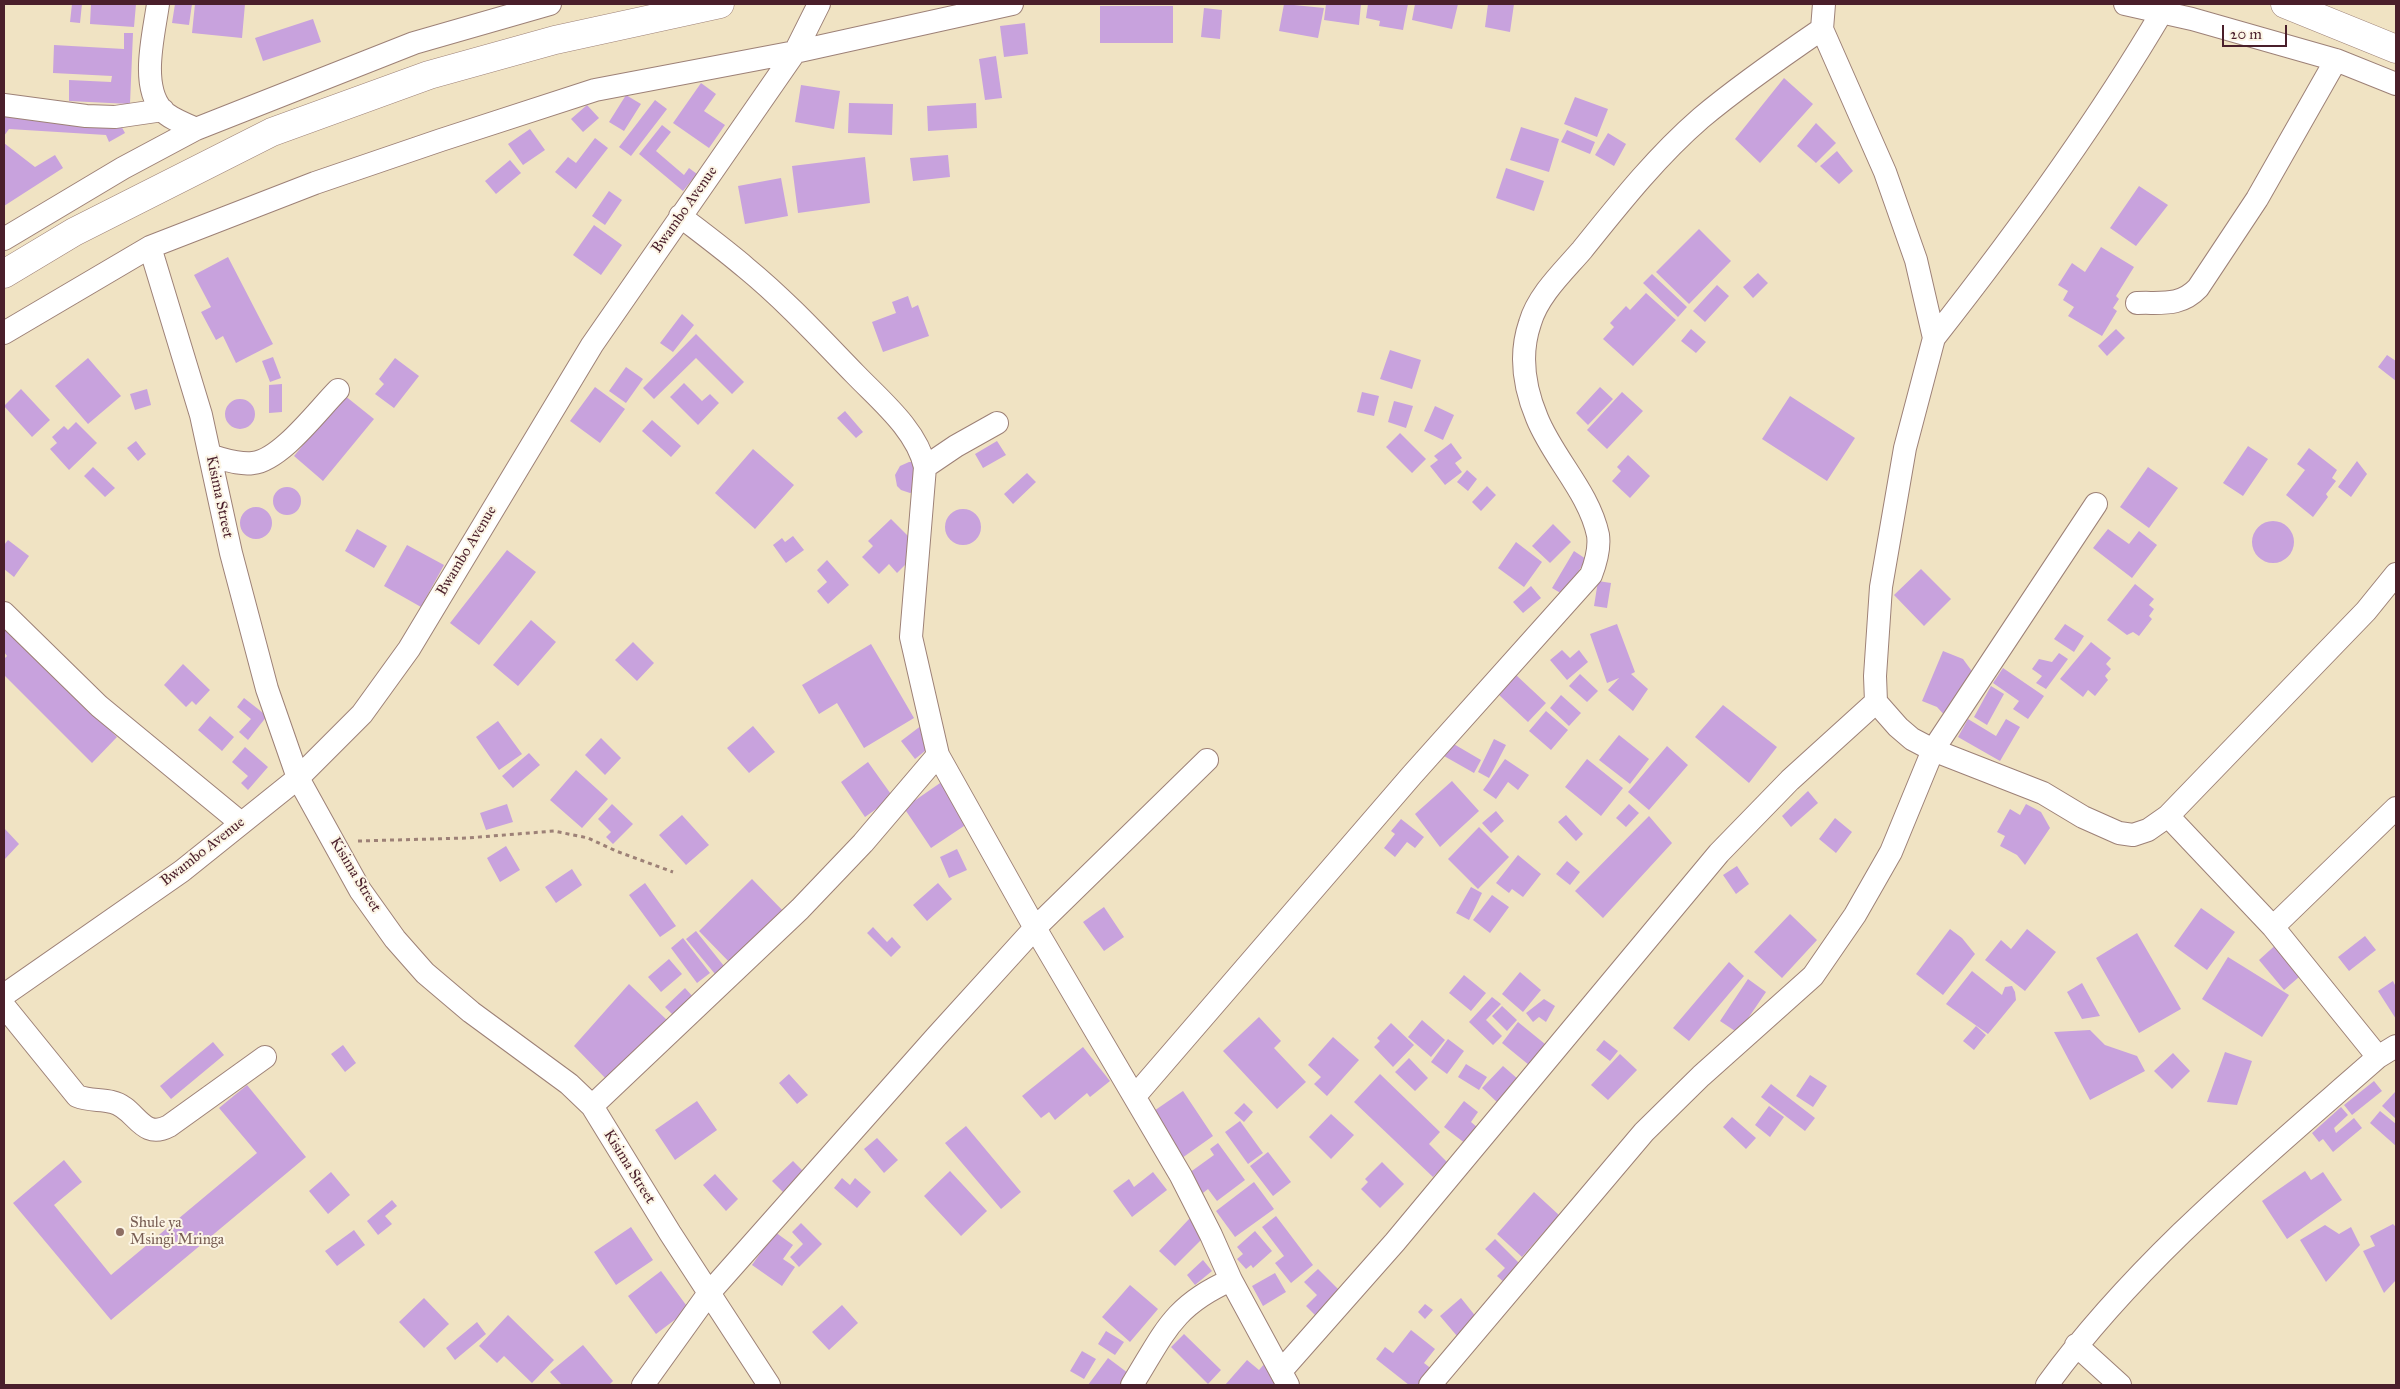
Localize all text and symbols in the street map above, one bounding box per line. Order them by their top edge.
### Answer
scale bar [2225,15,2290,47]
text: 20 m [2230,25,2262,43]
street label: Bwambo Avenue [648,163,722,257]
street label: Kisima Street [201,454,237,540]
street label: Bwambo Avenue [433,503,501,599]
street label: Bwambo Avenue [157,814,249,890]
street label: Kisima Street [326,834,384,916]
street label: Kisima Street [599,1127,659,1207]
place label: Shule ya Msingi Mringa [130,1214,224,1249]
marker: Shule ya Msingi Mringa [114,1226,126,1238]

